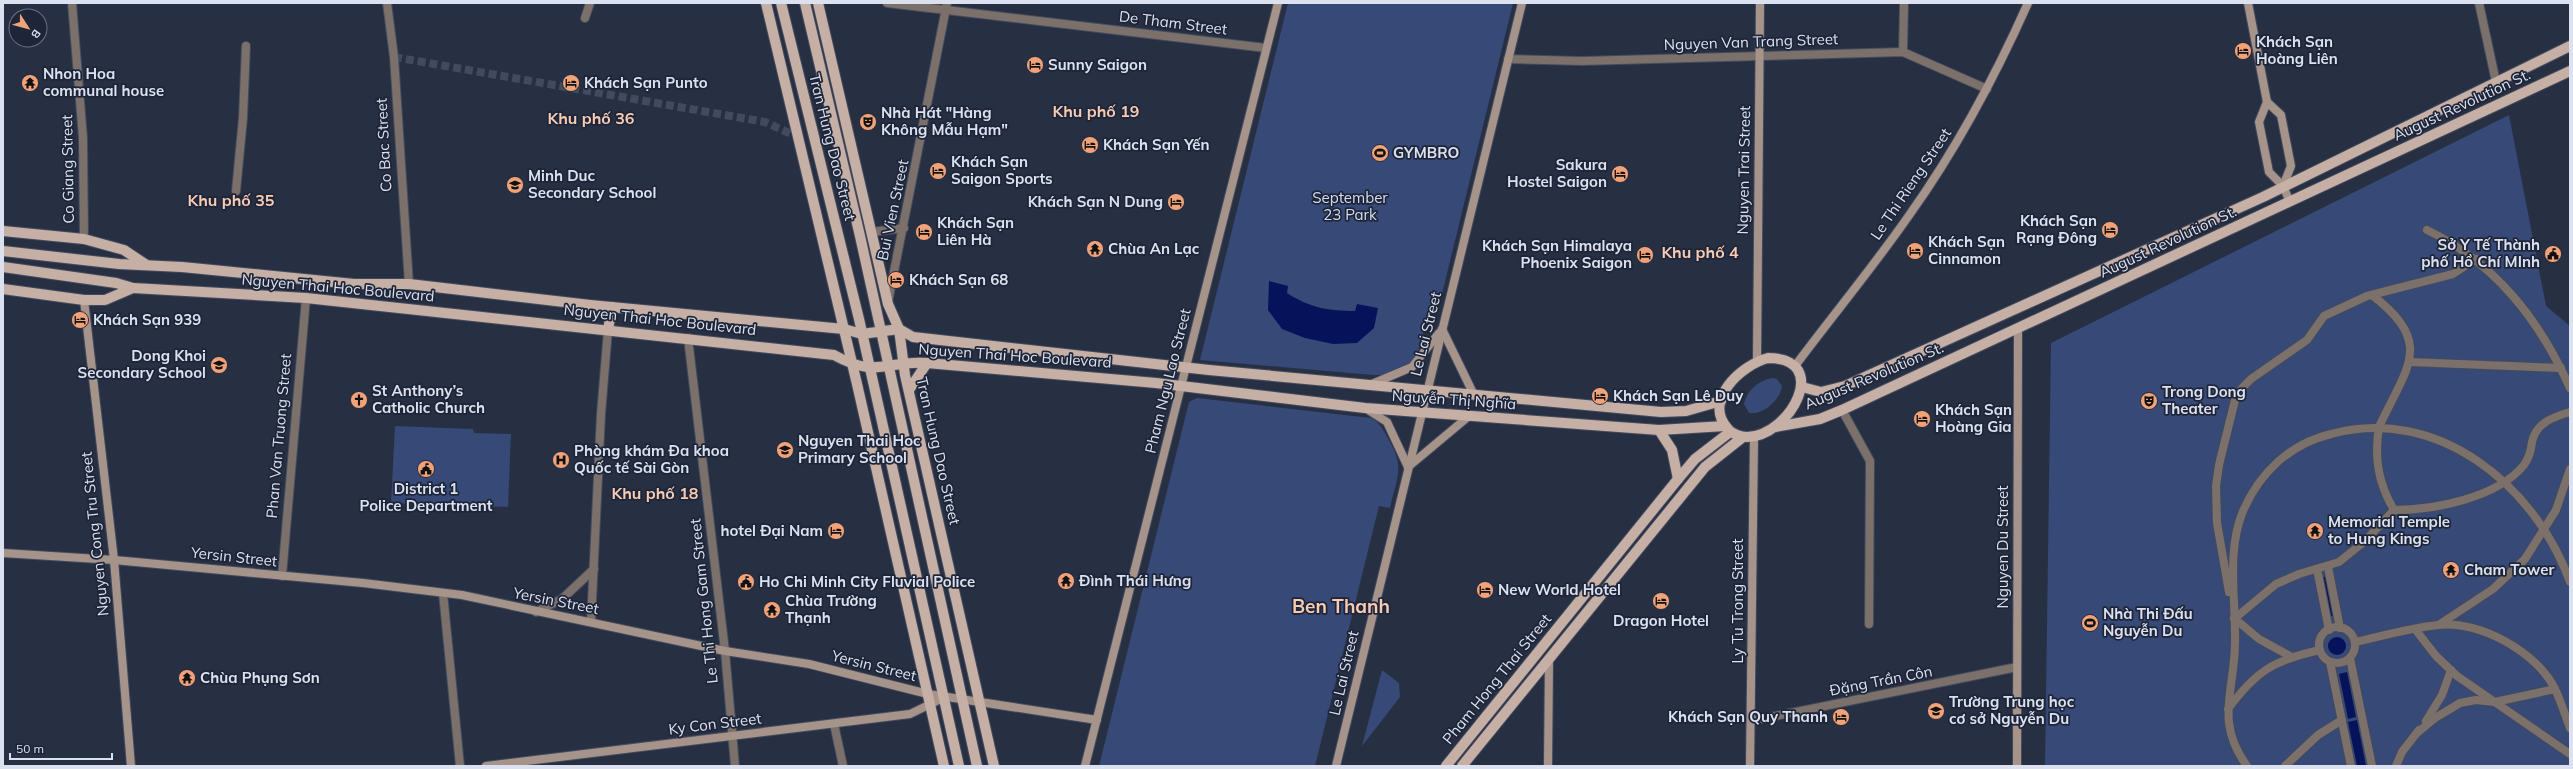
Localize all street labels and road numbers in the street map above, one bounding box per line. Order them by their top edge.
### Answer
street label: De Tham Street [1118,6,1228,39]
street label: Nguyen Van Trang Street [1663,29,1838,54]
street label: August Revolution St. [2390,64,2533,145]
street label: Tran Hung Dao Street [805,71,860,222]
street label: Co Bac Street [372,97,395,193]
street label: Nguyen Trai Street [1733,105,1754,235]
street label: Co Giang Street [57,114,78,224]
street label: Le Thi Rieng Street [1866,124,1955,243]
street label: Bui Vien Street [873,158,912,262]
street label: August Revolution St. [2096,201,2239,282]
street label: Nguyen Thai Hoc Boulevard [241,270,435,305]
street label: Le Lai Street [1406,290,1445,378]
street label: Nguyen Thai Hoc Boulevard [563,300,757,339]
street label: Pham Ngu Lao Street [1140,306,1195,455]
street label: August Revolution St. [1801,338,1946,413]
street label: Nguyen Thai Hoc Boulevard [918,339,1112,372]
street label: Phan Van Truong Street [262,353,295,519]
street label: Tran Hung Dao Street [912,375,965,527]
street label: Nguyễn Thị Nghĩa [1391,386,1517,413]
street label: Nguyen Cong Tru Street [76,451,113,617]
street label: Nguyen Du Street [1993,486,2012,608]
street label: Le Thi Hong Gam Street [685,518,722,685]
street label: Ly Tu Trong Street [1728,538,1747,664]
street label: Yersin Street [189,542,278,570]
street label: Yersin Street [511,583,600,618]
street label: Pham Hong Thai Street [1438,610,1555,748]
street label: Le Lai Street [1325,629,1362,717]
street label: Yersin Street [829,646,918,685]
street label: Đặng Trần Côn [1828,661,1934,700]
street label: Ky Con Street [667,708,762,739]

